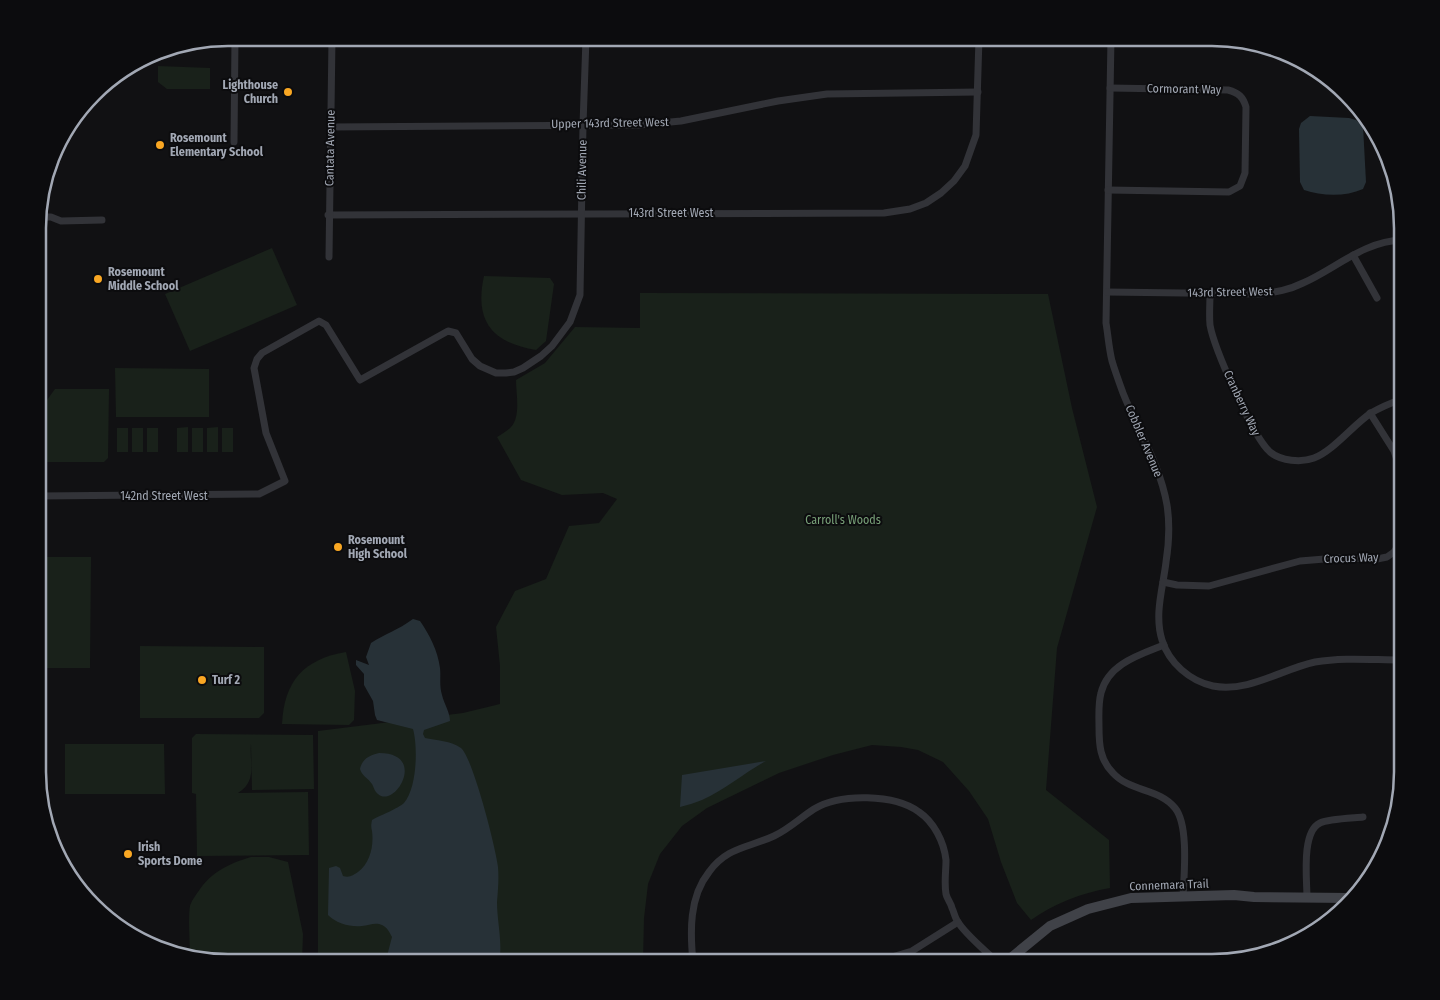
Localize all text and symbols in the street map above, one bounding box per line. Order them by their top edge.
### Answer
place label: Lighthouse Church [223,78,278,106]
street label: Cormorant Way [1147,81,1222,97]
marker: Lighthouse Church [282,86,294,98]
street label: Cantata Avenue [322,110,338,186]
street label: Upper 143rd Street West [551,115,669,131]
place label: Rosemount Elementary School [170,131,264,159]
marker: Rosemount Elementary School [154,139,166,151]
street label: Chili Avenue [574,140,590,200]
street label: 143rd Street West [628,206,714,220]
place label: Rosemount Middle School [108,265,179,293]
marker: Rosemount Middle School [92,273,104,285]
street label: 143rd Street West [1187,284,1273,300]
street label: Cranberry Way [1221,368,1264,438]
street label: Cobbler Avenue [1123,403,1166,479]
street label: 142nd Street West [120,489,208,503]
park label: Carroll's Woods [805,513,881,527]
place label: Rosemount High School [348,533,408,561]
marker: Rosemount High School [332,541,344,553]
street label: Crocus Way [1323,550,1379,566]
place label: Turf 2 [212,673,240,687]
marker: Turf 2 [196,674,208,686]
place label: Irish Sports Dome [138,840,202,868]
marker: Irish Sports Dome [122,848,134,860]
street label: Connemara Trail [1129,877,1209,893]

